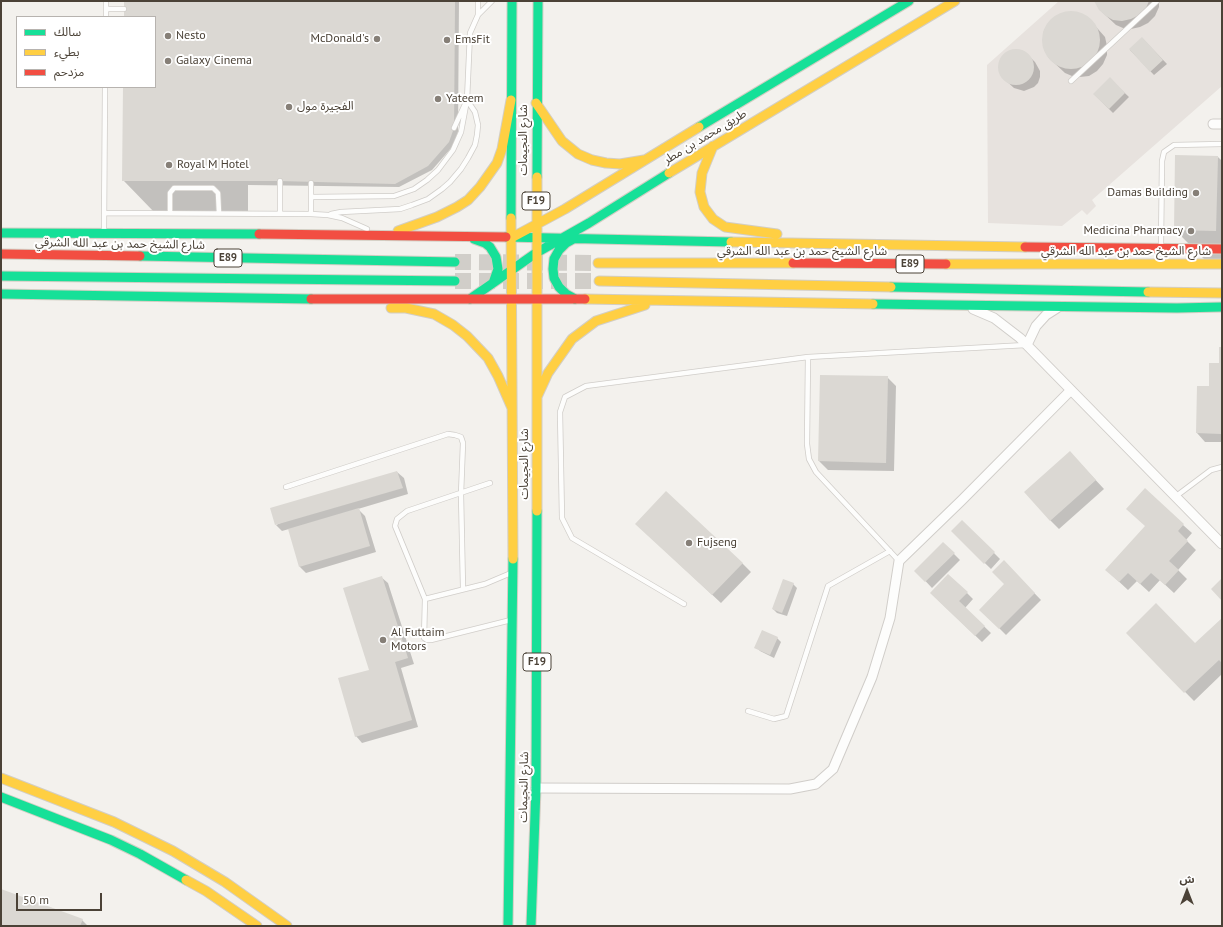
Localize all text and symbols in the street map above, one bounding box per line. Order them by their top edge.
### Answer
legend [16,16,156,88]
text: سالك [54,24,81,39]
place label: Nesto [176,29,206,43]
marker: Nesto [163,31,173,41]
place label: McDonald's [310,32,369,46]
place label: EmsFit [455,33,490,47]
marker: McDonald's [372,34,382,44]
marker: EmsFit [442,35,452,45]
text: بطيء [54,44,80,59]
place label: Galaxy Cinema [176,54,252,68]
marker: Galaxy Cinema [163,56,173,66]
text: مزدحم [54,64,84,79]
place label: Yateem [446,92,484,106]
marker: Yateem [433,94,443,104]
place label: الفجيرة مول [297,100,354,114]
marker: الفجيرة مول [284,102,294,112]
street label: شارع النجيمات [517,104,531,176]
street label: طريق محمد بن مطر [661,107,749,167]
place label: Royal M Hotel [177,158,249,172]
marker: Royal M Hotel [164,160,174,170]
place label: Damas Building [1107,186,1188,200]
marker: Damas Building [1191,188,1201,198]
road number: F19 [522,192,550,210]
place label: Medicina Pharmacy [1084,224,1183,238]
marker: Medicina Pharmacy [1186,226,1196,236]
street label: شارع الشيخ حمد بن عبد الله الشرقي [35,235,205,253]
street label: شارع الشيخ حمد بن عبد الله الشرقي [717,245,887,259]
street label: شارع الشيخ حمد بن عبد الله الشرقي [1041,245,1211,259]
road number: E89 [214,249,242,267]
road number: E89 [896,255,924,273]
street label: شارع النجيمات [518,428,532,500]
place label: Fujseng [697,536,737,550]
marker: Fujseng [684,538,694,548]
place label: Al Futtaim Motors [391,626,444,654]
marker: Al Futtaim Motors [378,635,388,645]
road number: F19 [523,653,551,671]
street label: شارع النجيمات [516,751,532,823]
north arrow [1167,871,1207,911]
text: ش [1179,872,1195,886]
scale bar [18,885,104,911]
text: 50 m [23,892,49,907]

